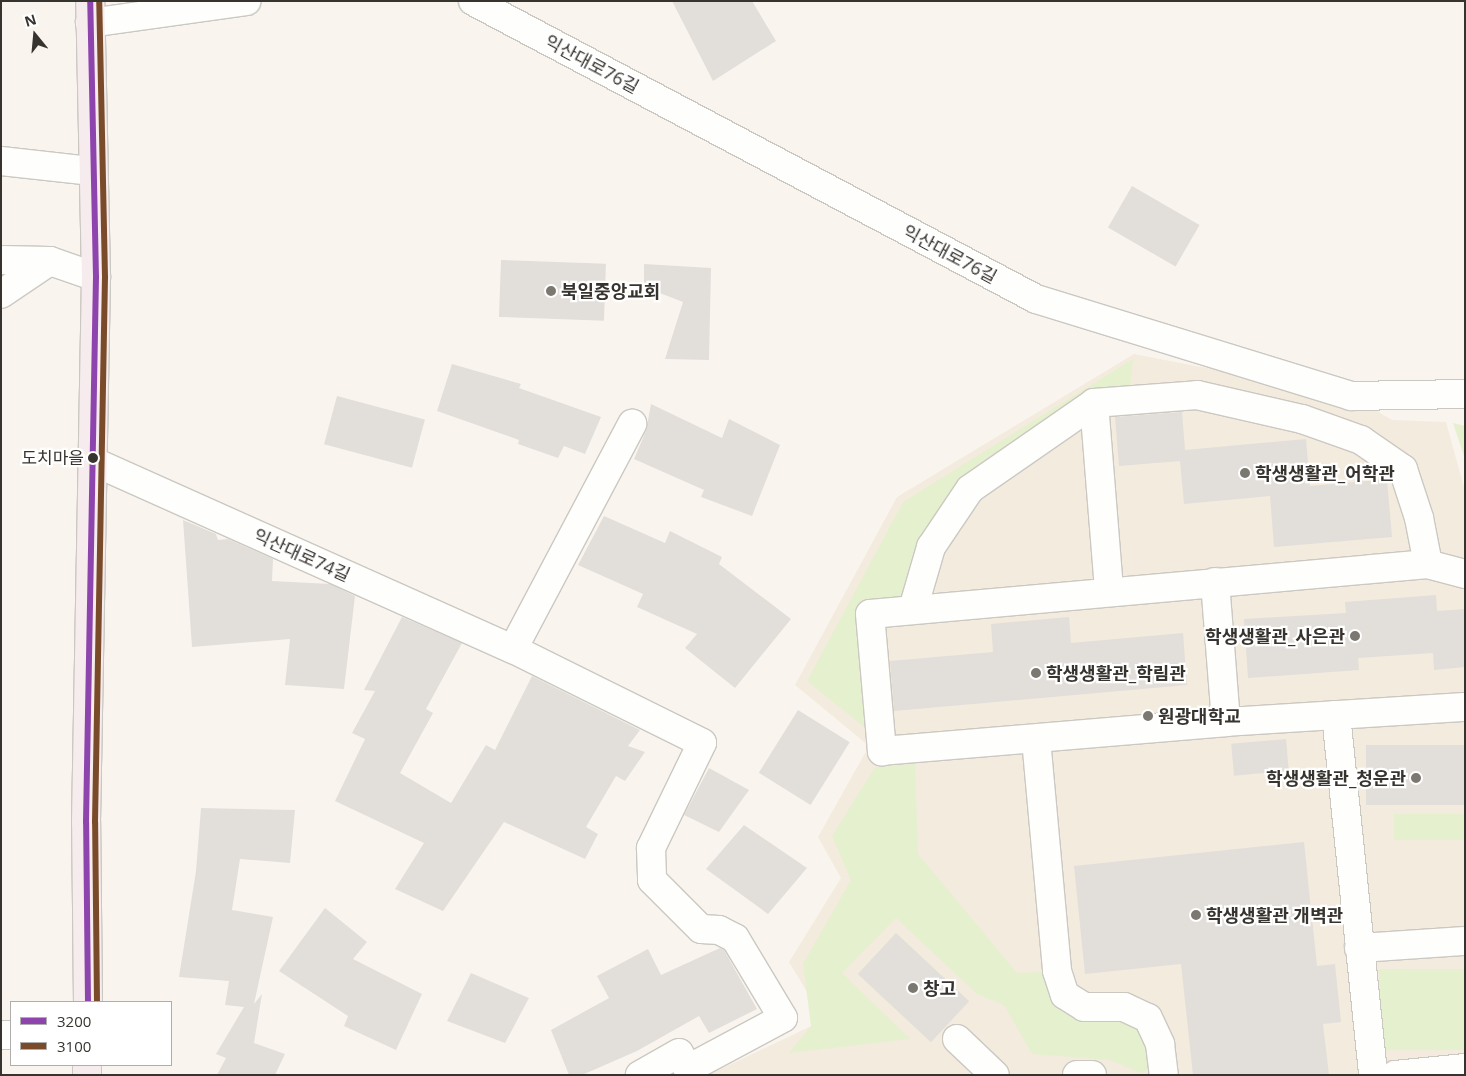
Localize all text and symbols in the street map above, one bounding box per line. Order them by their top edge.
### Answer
text: N [22,9,39,31]
north arrow [10,10,60,60]
street label: 익산대로76길 [541,30,643,98]
street label: 익산대로76길 [899,220,1001,288]
place label: 북일중앙교회 [561,280,660,302]
marker: 북일중앙교회 [545,285,557,297]
place label: 도치마을 [21,448,84,468]
marker: 도치마을 [88,453,98,463]
place label: 학생생활관_어학관 [1255,462,1395,484]
marker: 학생생활관_어학관 [1239,467,1251,479]
street label: 익산대로74길 [250,524,354,586]
place label: 학생생활관_사은관 [1205,625,1345,647]
marker: 학생생활관_사은관 [1349,630,1361,642]
place label: 학생생활관_학림관 [1046,662,1186,684]
marker: 학생생활관_학림관 [1030,667,1042,679]
place label: 원광대학교 [1158,705,1241,727]
marker: 원광대학교 [1142,710,1154,722]
place label: 학생생활관_청운관 [1266,767,1406,789]
marker: 학생생활관_청운관 [1410,772,1422,784]
place label: 학생생활관 개벽관 [1206,904,1343,926]
marker: 학생생활관 개벽관 [1190,909,1202,921]
place label: 창고 [923,977,956,999]
marker: 창고 [907,982,919,994]
legend [10,1001,172,1066]
text: 3200 [57,1011,91,1031]
text: 3100 [57,1036,91,1056]

